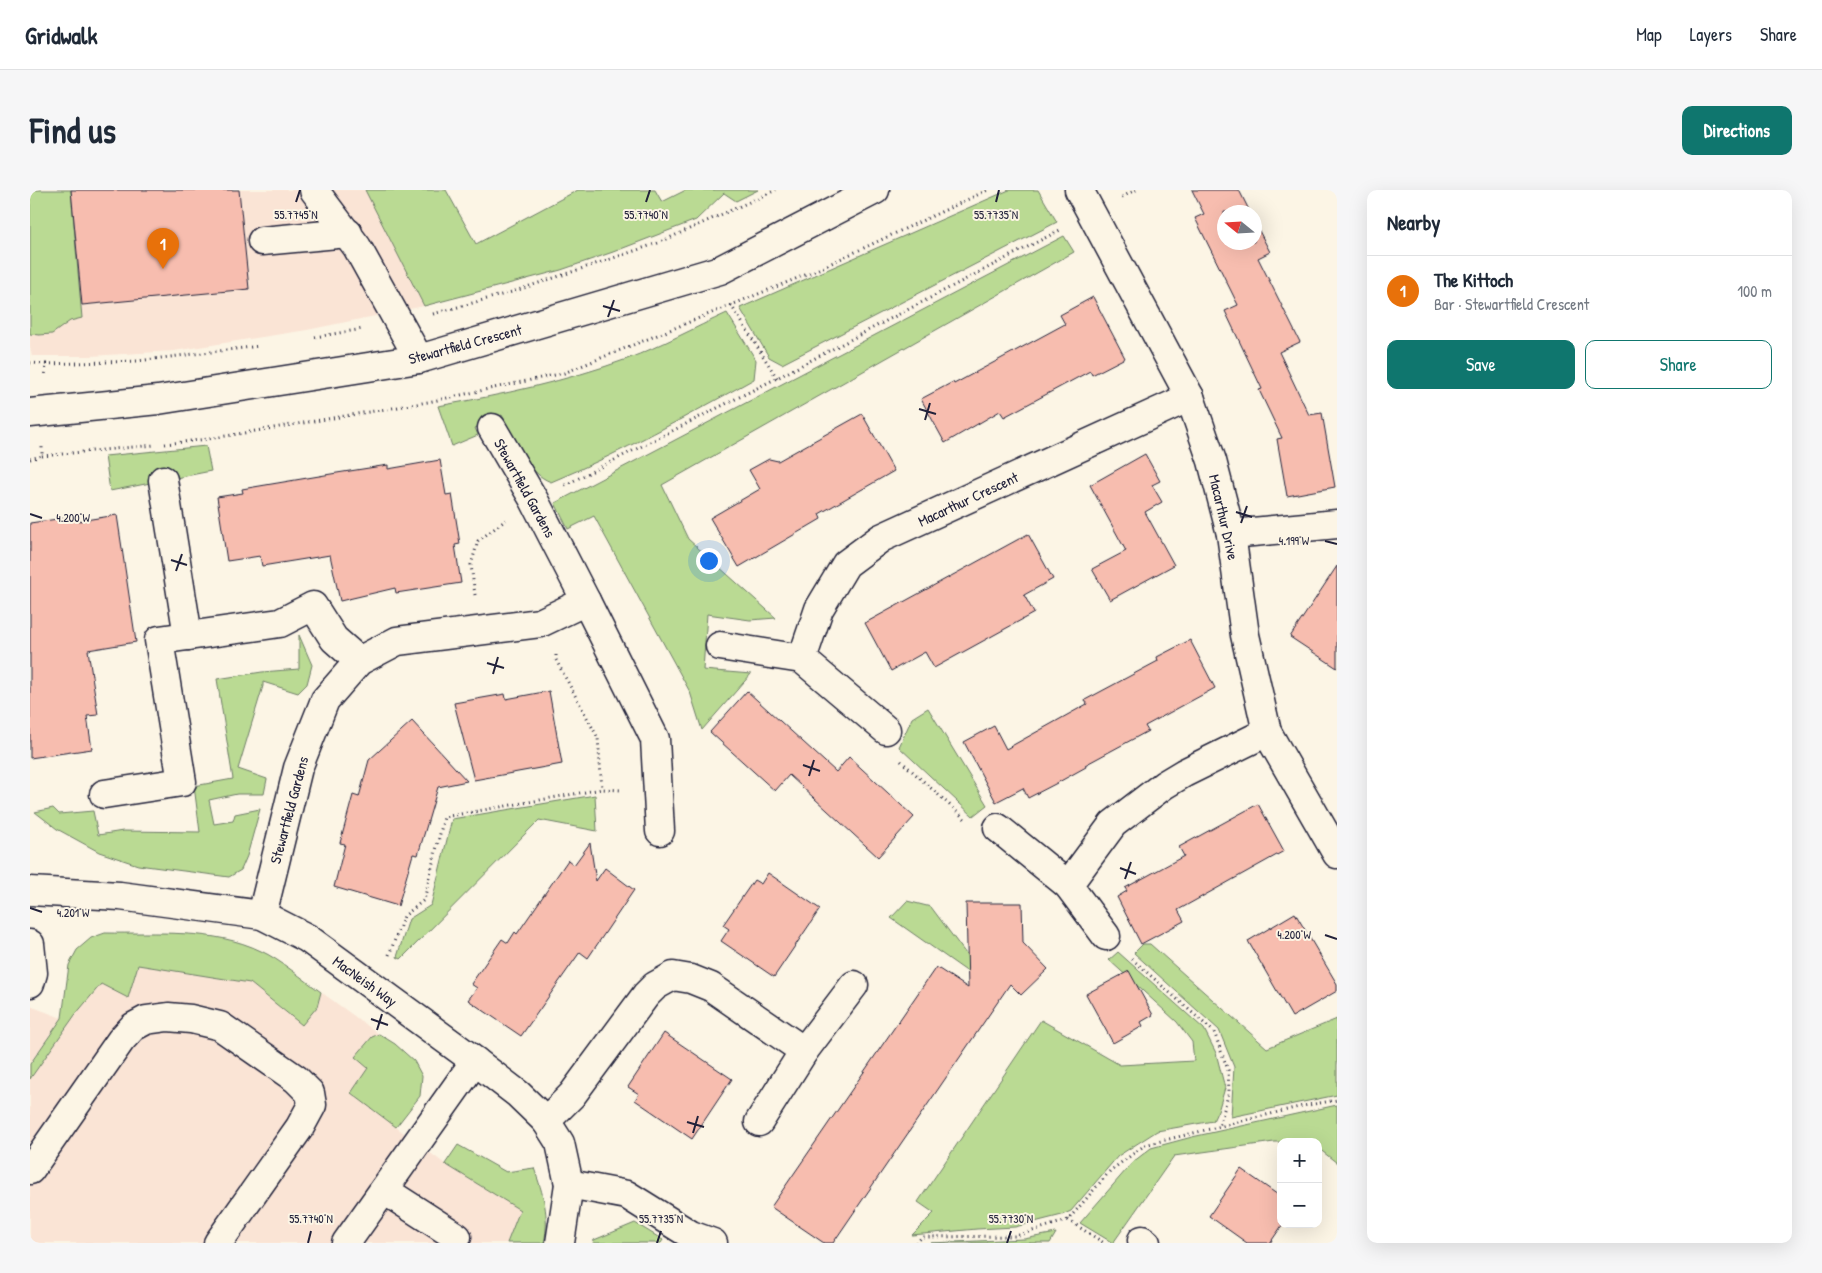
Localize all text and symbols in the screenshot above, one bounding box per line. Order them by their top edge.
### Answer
text: Gridwalk [25,19,97,51]
text: Map [1636,22,1662,47]
text: Layers [1690,22,1732,47]
text: Share [1760,22,1797,47]
button: Directions [1682,106,1792,155]
text: Find us [30,107,116,154]
north arrow [1217,205,1262,250]
text: 55.7745°N [274,206,318,223]
text: 55.7740°N [624,206,668,223]
text: 55.7735°N [974,206,1018,223]
text: Nearby [1387,208,1440,237]
pin: 1 [147,228,179,269]
text: The Kittoch [1434,267,1513,293]
text: 1 [1400,280,1406,302]
text: 100 m [1737,280,1772,302]
text: Bar · Stewartfield Crescent [1434,293,1589,315]
street label: Stewartfield Crescent [406,319,525,369]
button: Save [1387,340,1575,389]
button: Share [1585,340,1772,389]
street label: Stewartfield Gardens [489,435,561,542]
street label: Macarthur Crescent [914,466,1022,531]
street label: Macarthur Drive [1204,472,1244,562]
text: 4.200°W [56,509,90,526]
text: 4.199°W [1279,532,1310,549]
your location [696,548,722,574]
street label: Stewartfield Gardens [265,754,313,866]
text: 4.201°W [57,904,90,921]
text: 4.200°W [1277,926,1311,943]
street label: MacNeish Way [329,950,401,1012]
map controls [1277,1138,1322,1228]
button: + [1277,1138,1322,1183]
button: − [1277,1183,1322,1228]
text: 55.7740°N [289,1210,333,1227]
text: 55.7735°N [639,1210,683,1227]
text: 55.7730°N [989,1210,1033,1227]

